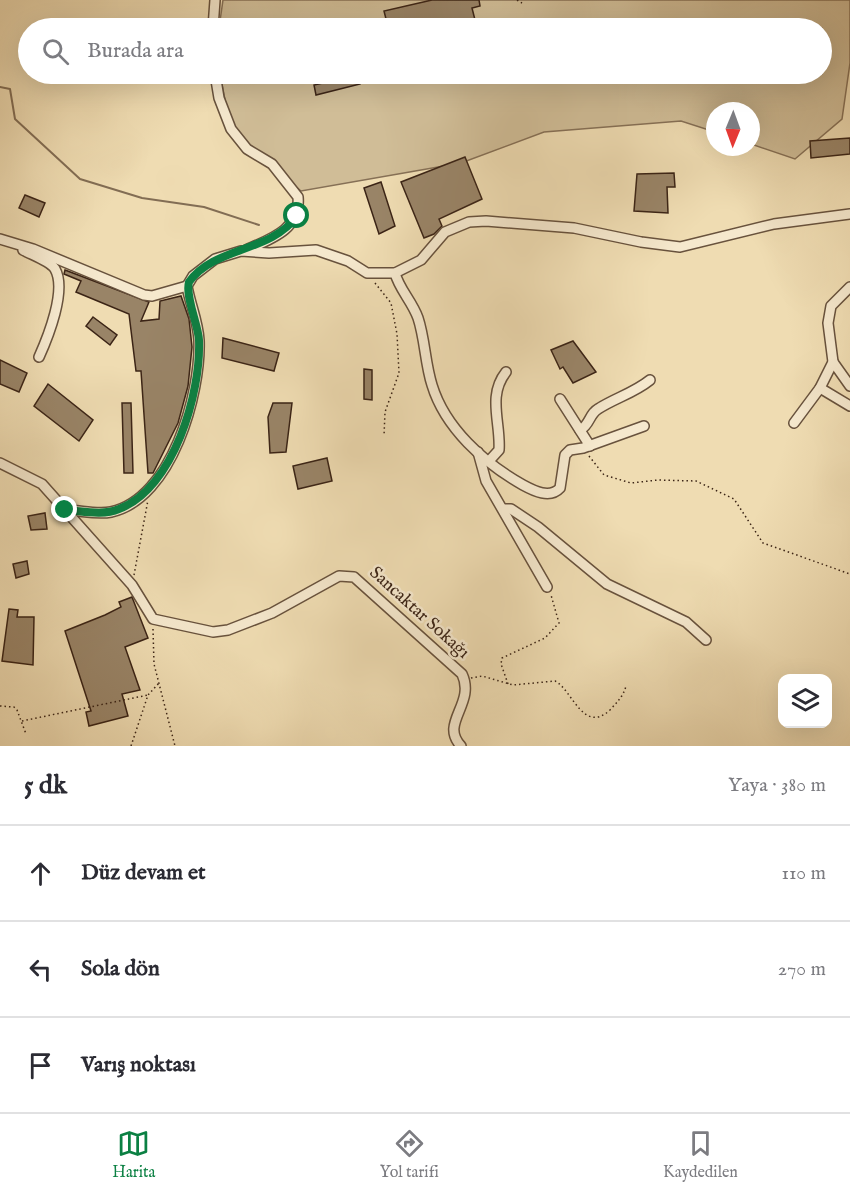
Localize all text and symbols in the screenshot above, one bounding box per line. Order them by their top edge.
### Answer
search box [18,18,832,84]
icon: search [39,35,72,68]
text: Burada ara [87,37,184,65]
north arrow [706,102,760,156]
route start [283,202,309,228]
route end [51,496,77,522]
street label: Sancaktar Sokağı [364,562,474,664]
map controls [778,674,832,728]
button: layers [778,674,832,728]
text: 5 dk [24,769,67,802]
text: Yaya · 380 m [728,773,826,798]
icon: ahead [24,857,57,890]
text: Düz devam et [81,859,206,887]
text: 110 m [782,861,826,886]
icon: left [24,953,57,986]
text: Sola dön [81,955,160,983]
text: 270 m [778,957,826,982]
icon: arrive [24,1049,57,1082]
text: Varış noktası [81,1051,196,1079]
tab: Harita [112,1127,155,1183]
tab: Yol tarifi [380,1127,439,1183]
tab: Kaydedilen [663,1127,738,1183]

